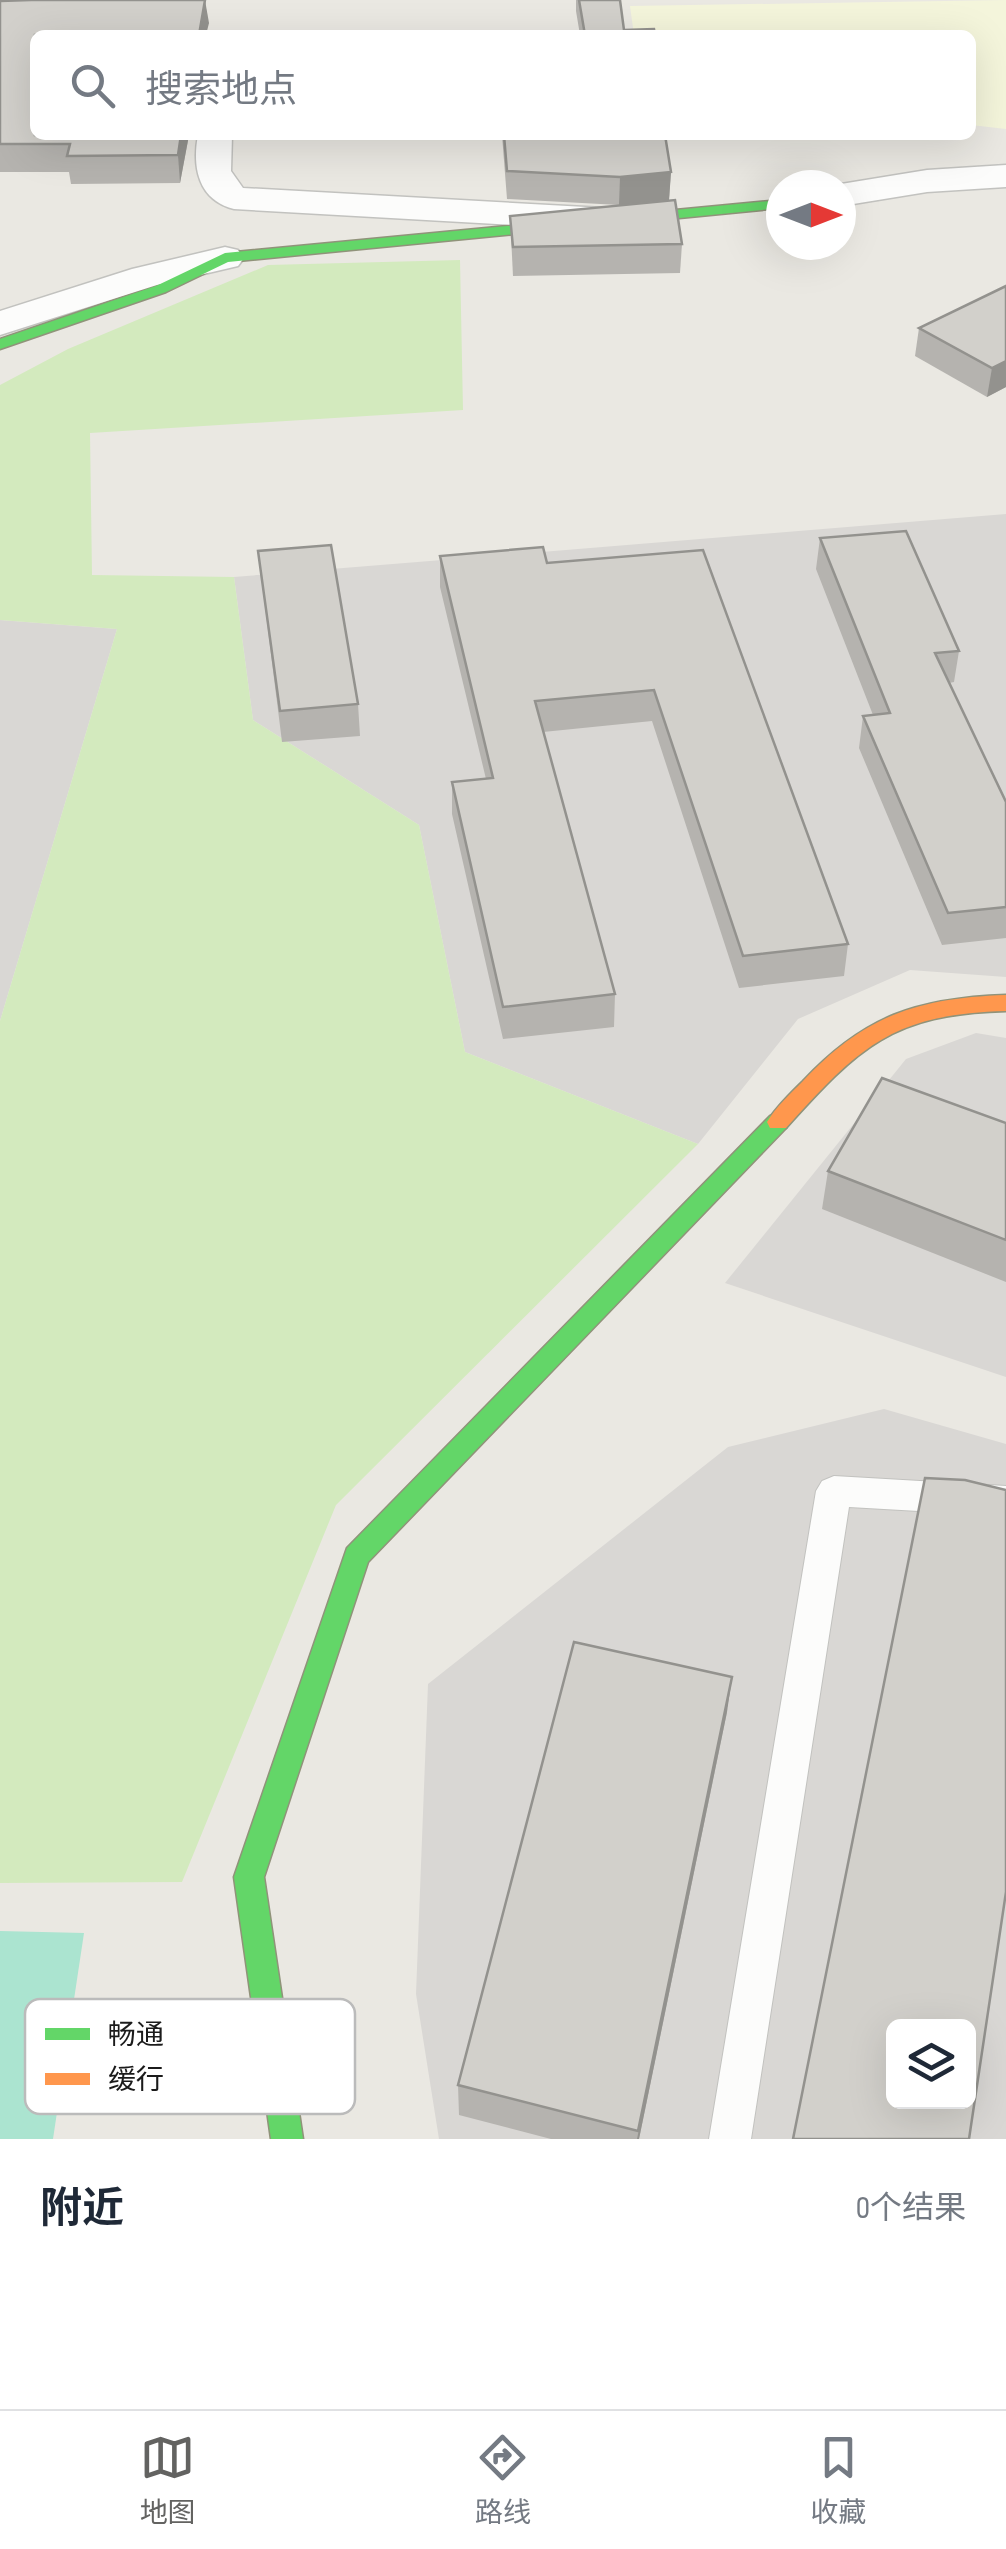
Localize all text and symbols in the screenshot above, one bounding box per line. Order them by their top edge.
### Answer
search box [30,30,976,140]
icon: search [65,58,120,113]
text: 搜索地点 [145,68,297,113]
north arrow [766,170,856,260]
legend [25,1999,355,2114]
text: 畅通 [108,2019,164,2052]
map controls [886,2019,976,2109]
button: layers [886,2019,976,2109]
text: 缓行 [108,2064,164,2097]
text: 附近 [40,2184,124,2235]
text: 0个结果 [856,2189,966,2228]
tab: 地图 [140,2430,196,2530]
tab: 路线 [475,2430,531,2530]
tab: 收藏 [810,2430,866,2530]

